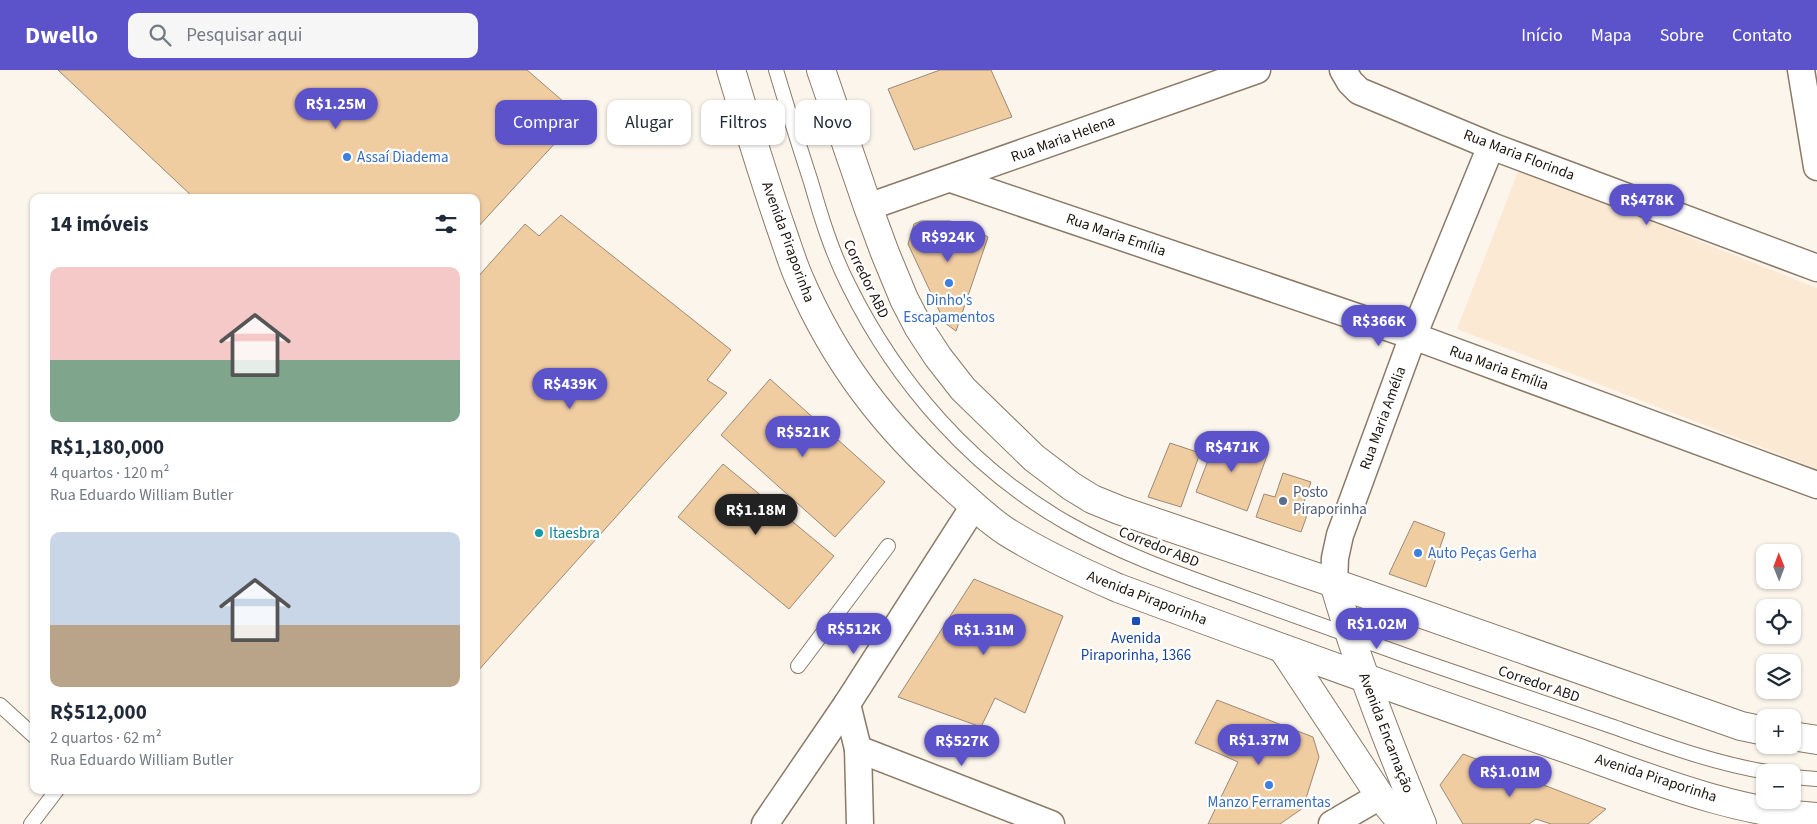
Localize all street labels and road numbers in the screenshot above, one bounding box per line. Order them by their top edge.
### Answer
street label: Rua Maria Helena [1008,110,1118,168]
street label: Rua Maria Florinda [1460,124,1578,186]
street label: Avenida Piraporinha [756,179,820,305]
street label: Rua Maria Emília [1063,208,1169,262]
street label: Corredor ABD [838,236,894,322]
street label: Rua Maria Emília [1446,340,1552,396]
street label: Rua Maria Amélia [1355,364,1411,472]
street label: Corredor ABD [1116,521,1202,573]
street label: Avenida Piraporinha [1084,565,1210,631]
street label: Corredor ABD [1495,660,1583,708]
street label: Avenida Encarnação [1353,670,1419,796]
street label: Avenida Piraporinha [1592,748,1720,808]

